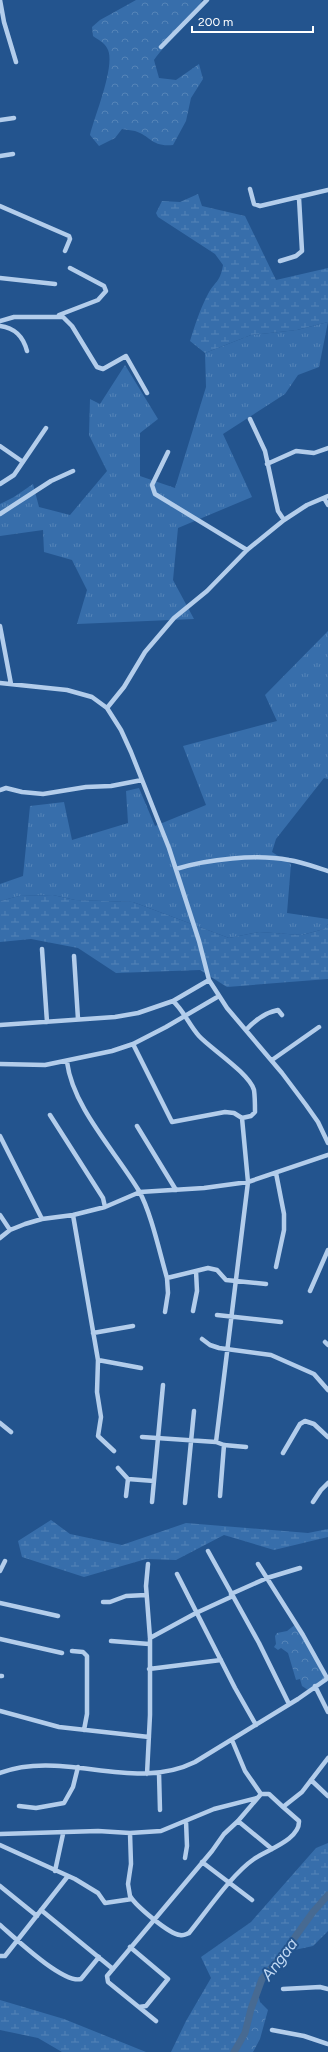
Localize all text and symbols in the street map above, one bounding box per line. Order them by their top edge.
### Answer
scale bar [192,8,313,34]
text: 200 m [198,15,233,29]
water label: Angaa [257,1934,301,1985]

